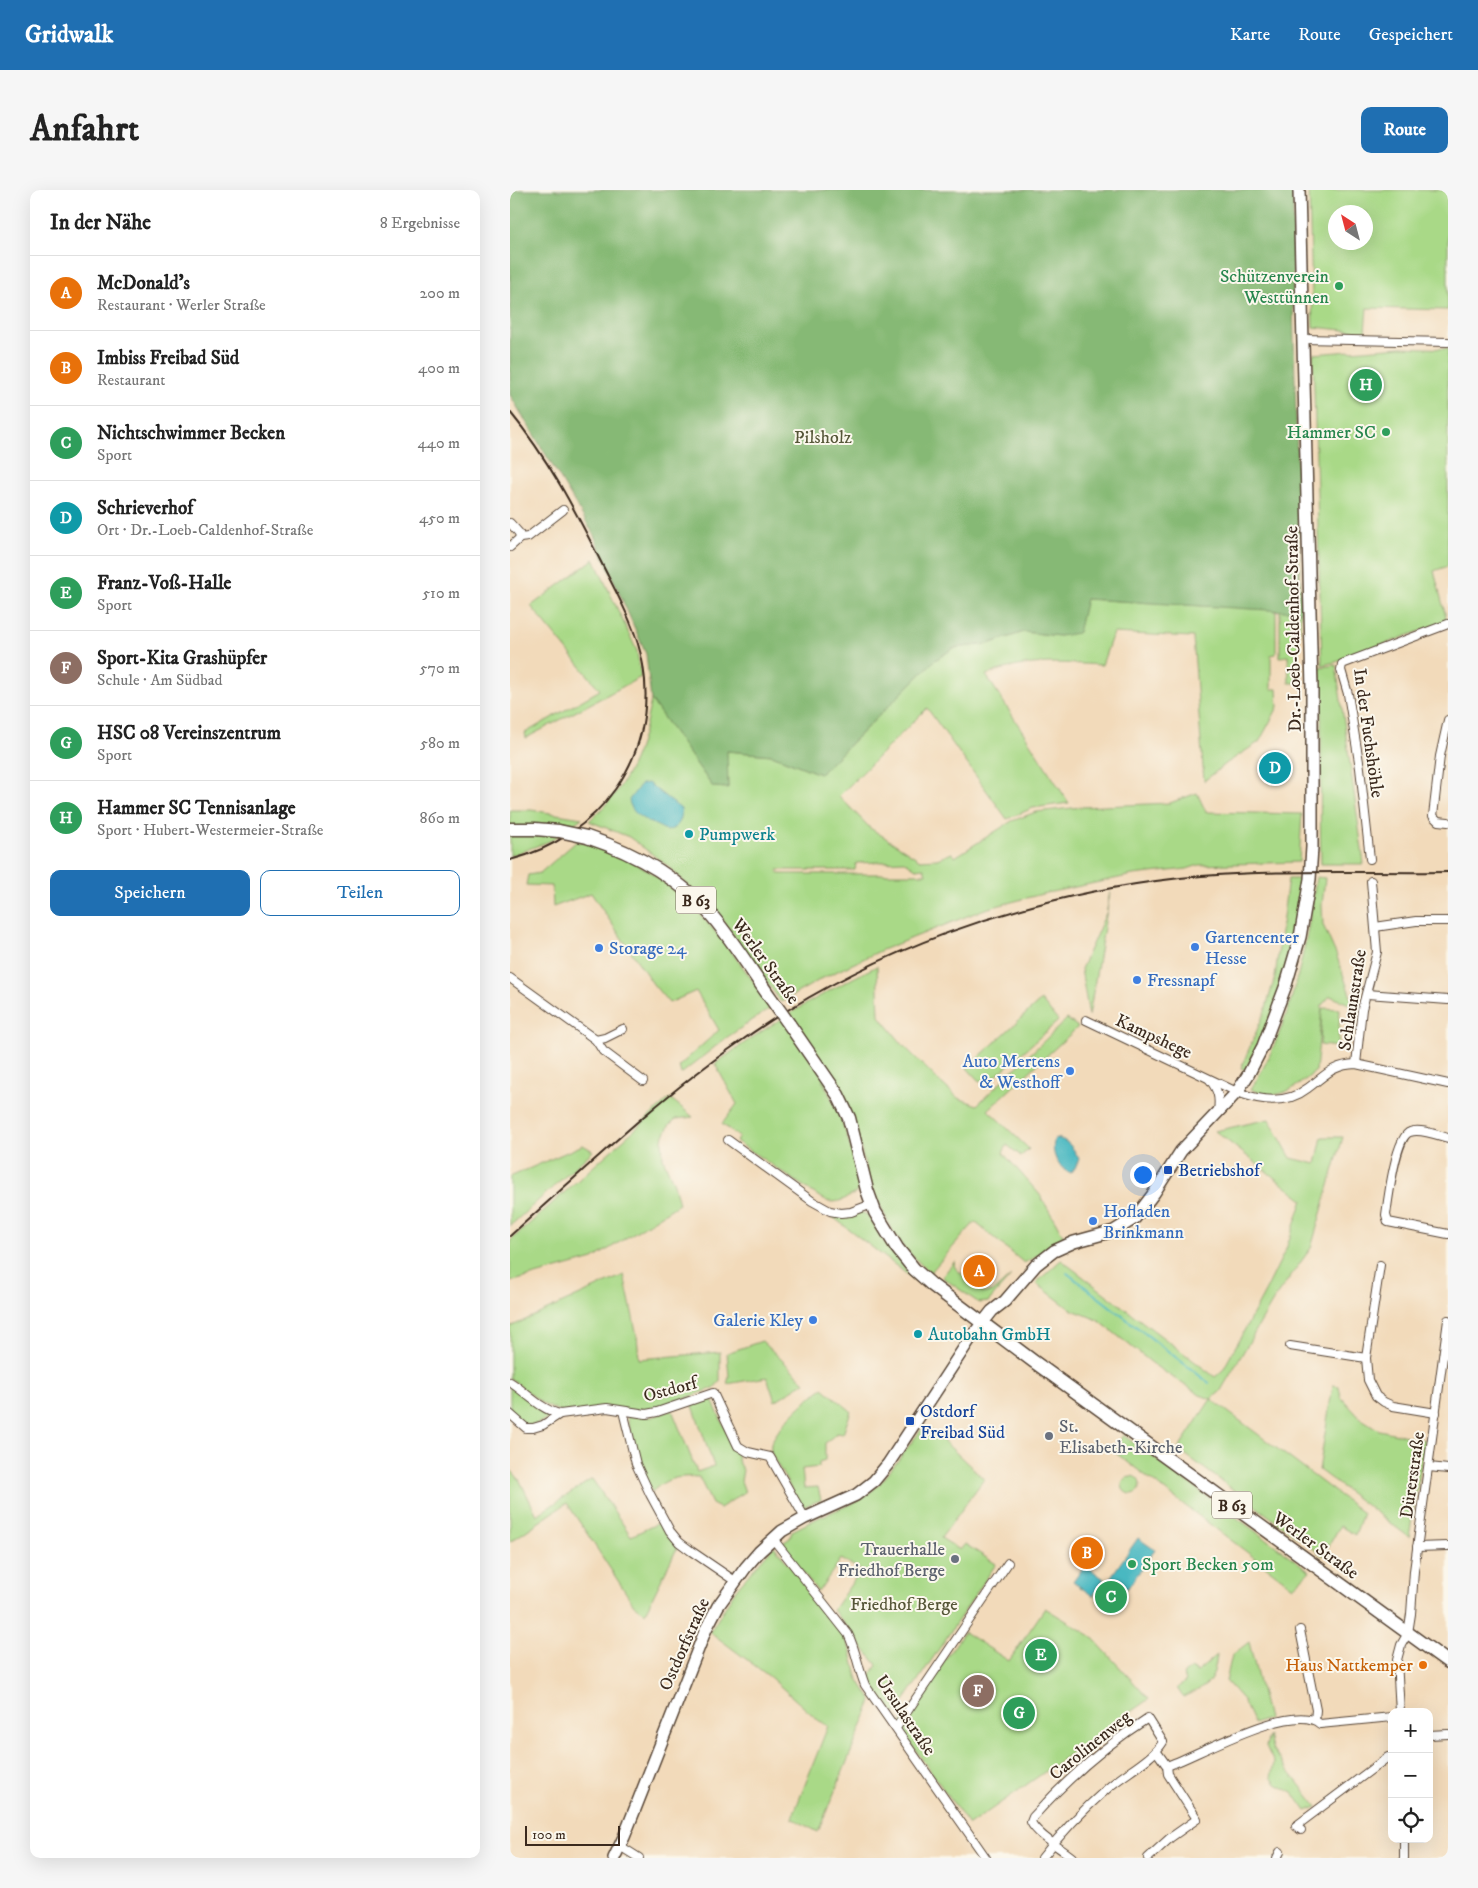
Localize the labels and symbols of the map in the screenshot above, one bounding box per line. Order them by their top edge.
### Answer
north arrow [1328,205,1373,250]
place label: Schützenverein Westtünnen [1220,266,1330,309]
marker: Schützenverein Westtünnen [1333,280,1345,292]
pin: H [1350,366,1382,404]
place label: Hammer SC [1287,422,1376,444]
marker: Hammer SC [1380,426,1392,438]
park label: Pilsholz [794,427,852,449]
street label: Dr.-Loeb-Caldenhof-Straße [1281,526,1307,732]
street label: In der Fuchshöhle [1348,667,1388,799]
pin: D [1259,749,1291,787]
place label: Pumpwerk [699,824,775,846]
marker: Pumpwerk [683,828,695,840]
road number: B 63 [676,886,716,914]
street label: Werler Straße [726,913,804,1009]
place label: Gartencenter Hesse [1205,927,1299,970]
place label: Storage 24 [609,938,687,960]
marker: Gartencenter Hesse [1189,941,1201,953]
marker: Storage 24 [593,942,605,954]
street label: Schlaunstraße [1334,948,1372,1052]
place label: Fressnapf [1147,970,1218,992]
marker: Fressnapf [1131,974,1143,986]
street label: Kampshege [1112,1010,1195,1064]
place label: Auto Mertens & Westhoff [962,1051,1063,1094]
marker: Auto Mertens & Westhoff [1064,1065,1076,1077]
place label: Betriebshof [1178,1160,1263,1182]
your location [1130,1162,1156,1188]
marker: Betriebshof [1162,1164,1174,1176]
place label: Hofladen Brinkmann [1103,1201,1185,1244]
marker: Hofladen Brinkmann [1087,1215,1099,1227]
pin: A [963,1252,995,1290]
place label: Galerie Kley [713,1310,803,1332]
marker: Galerie Kley [807,1314,819,1326]
place label: Autobahn GmbH [928,1324,1051,1346]
marker: Autobahn GmbH [912,1328,924,1340]
street label: Ostdorf [641,1371,703,1408]
place label: Ostdorf Freibad Süd [920,1401,1005,1444]
marker: Ostdorf Freibad Süd [904,1415,916,1427]
place label: St. Elisabeth-Kirche [1059,1416,1182,1459]
marker: St. Elisabeth-Kirche [1043,1430,1055,1442]
street label: Dürerstraße [1396,1430,1430,1520]
road number: B 63 [1212,1492,1252,1518]
street label: Werler Straße [1267,1507,1363,1584]
pin: B [1071,1534,1103,1572]
place label: Trauerhalle Friedhof Berge [838,1539,945,1582]
marker: Trauerhalle Friedhof Berge [949,1553,961,1565]
place label: Sport Becken 50m [1142,1554,1274,1576]
marker: Sport Becken 50m [1126,1558,1138,1570]
pin: C [1095,1578,1127,1616]
park label: Friedhof Berge [850,1594,958,1616]
street label: Ostdorfstraße [655,1595,715,1694]
pin: E [1025,1636,1057,1674]
place label: Haus Nattkemper [1285,1655,1413,1677]
marker: Haus Nattkemper [1417,1659,1429,1671]
street label: Ursulastraße [870,1671,940,1760]
pin: F [962,1672,994,1710]
pin: G [1003,1694,1035,1732]
street label: Carolinenweg [1045,1706,1136,1785]
scale bar [525,1823,620,1846]

